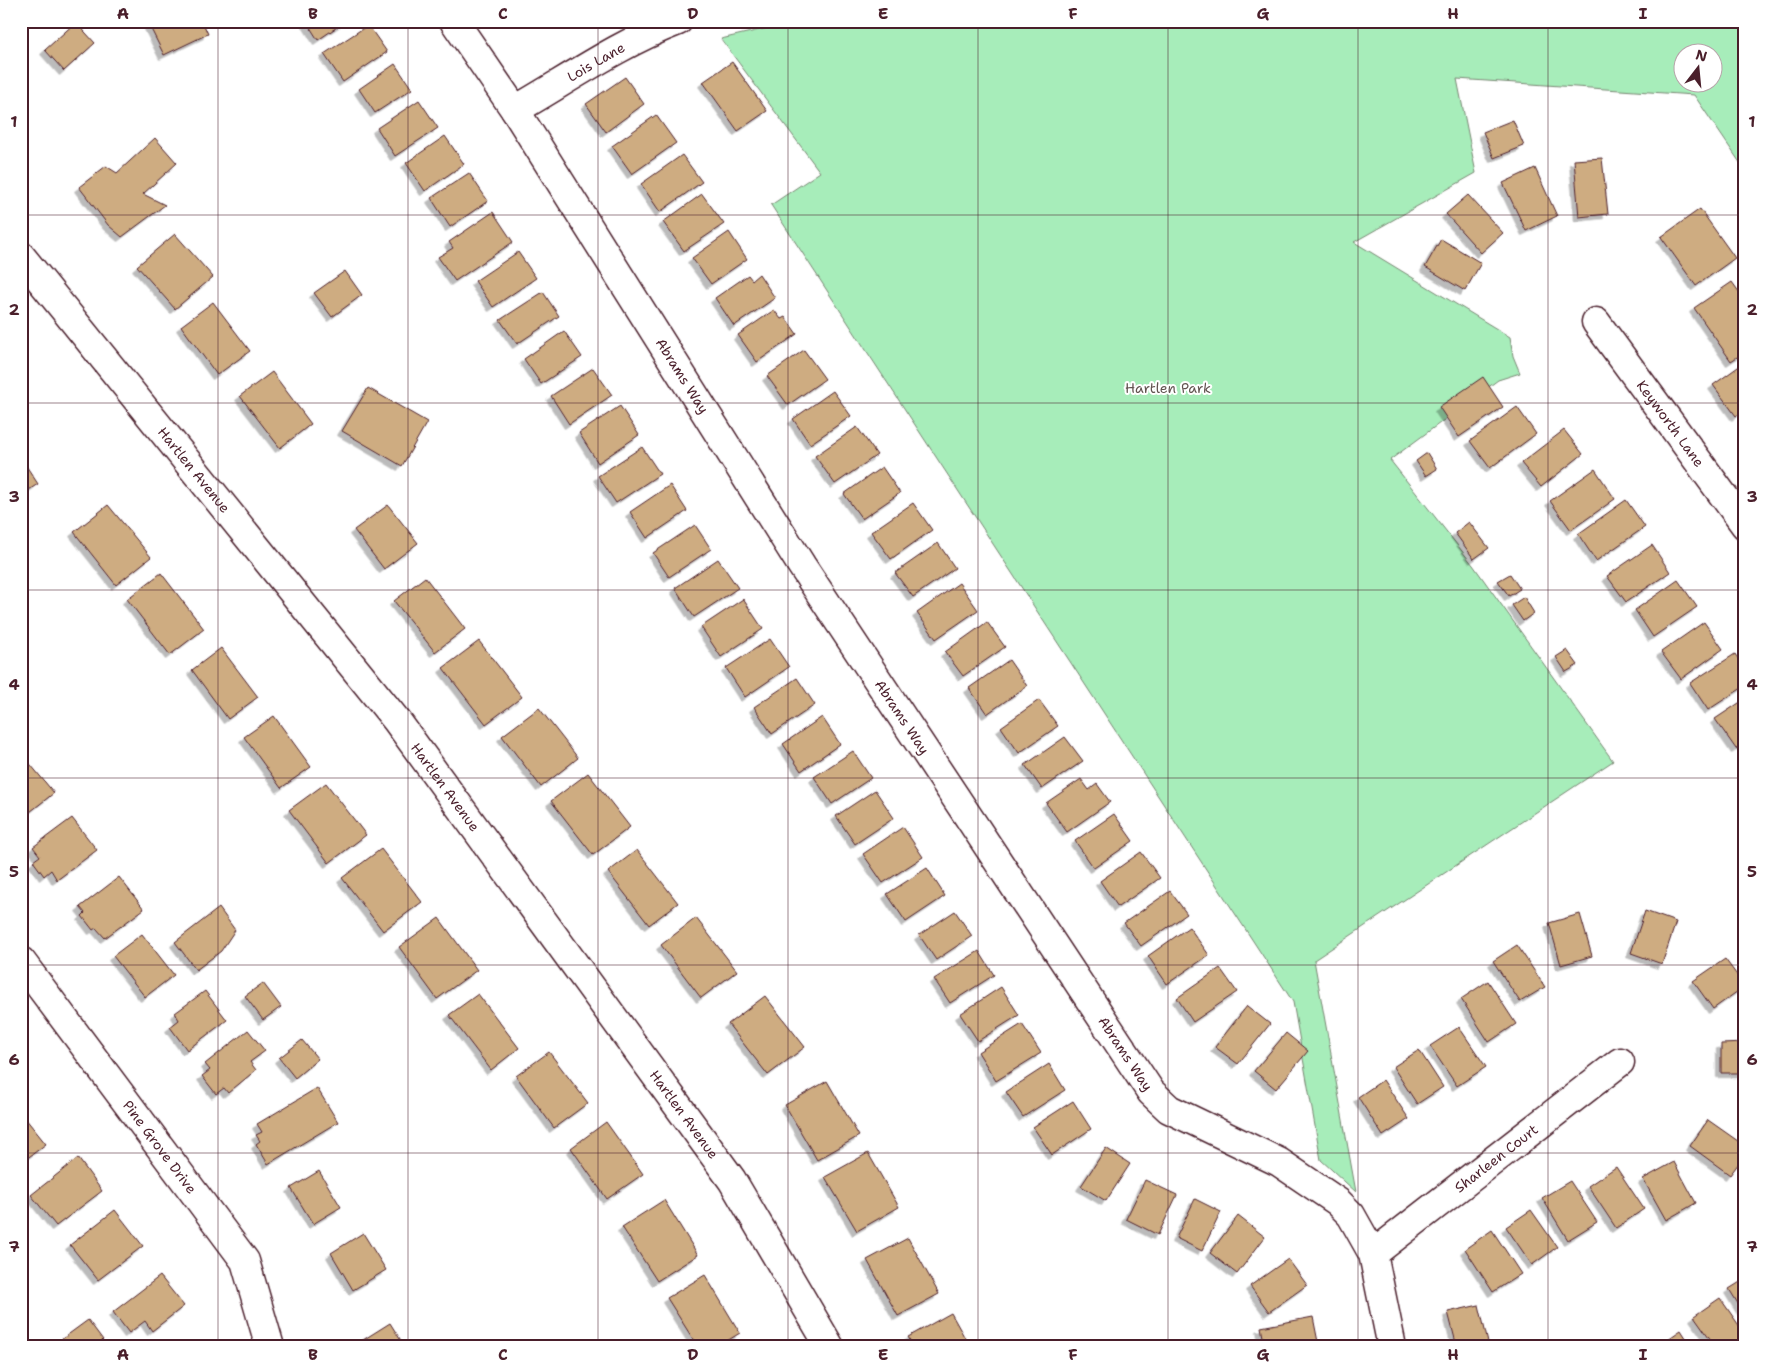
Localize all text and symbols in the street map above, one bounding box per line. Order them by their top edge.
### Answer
text: A [117,3,129,24]
text: B [308,3,318,24]
text: C [498,3,508,24]
text: D [687,3,699,24]
text: E [878,3,888,24]
text: F [1068,3,1078,24]
text: G [1257,3,1270,24]
text: H [1447,3,1459,24]
text: I [1639,3,1648,24]
street label: Lois Lane [564,38,628,86]
north arrow [1674,42,1724,92]
text: N [1694,45,1709,66]
text: 1 [10,111,18,132]
text: 1 [1748,111,1756,132]
text: 2 [8,299,20,320]
text: 2 [1746,299,1758,320]
street label: Abrams Way [652,335,713,417]
street label: Keyworth Lane [1633,377,1708,470]
park label: Hartlen Park [1125,379,1211,397]
street label: Hartlen Avenue [154,423,234,517]
text: 3 [8,486,20,507]
text: 3 [1746,486,1758,507]
text: 4 [8,674,20,695]
text: 4 [1746,674,1758,695]
street label: Abrams Way [871,676,933,758]
street label: Hartlen Avenue [407,739,484,835]
text: 5 [9,861,19,882]
text: 5 [1747,861,1757,882]
street label: Abrams Way [1094,1013,1157,1094]
text: 6 [8,1049,20,1070]
text: 6 [1746,1049,1758,1070]
street label: Hartlen Avenue [646,1066,722,1162]
street label: Pine Grove Drive [119,1097,201,1197]
street label: Sharleen Court [1451,1120,1542,1196]
text: 7 [8,1236,20,1257]
text: 7 [1746,1236,1758,1257]
text: A [117,1344,129,1365]
text: B [308,1344,318,1365]
text: C [498,1344,508,1365]
text: D [687,1344,699,1365]
text: E [878,1344,888,1365]
text: F [1068,1344,1078,1365]
text: G [1257,1344,1270,1365]
text: H [1447,1344,1459,1365]
text: I [1639,1344,1648,1365]

